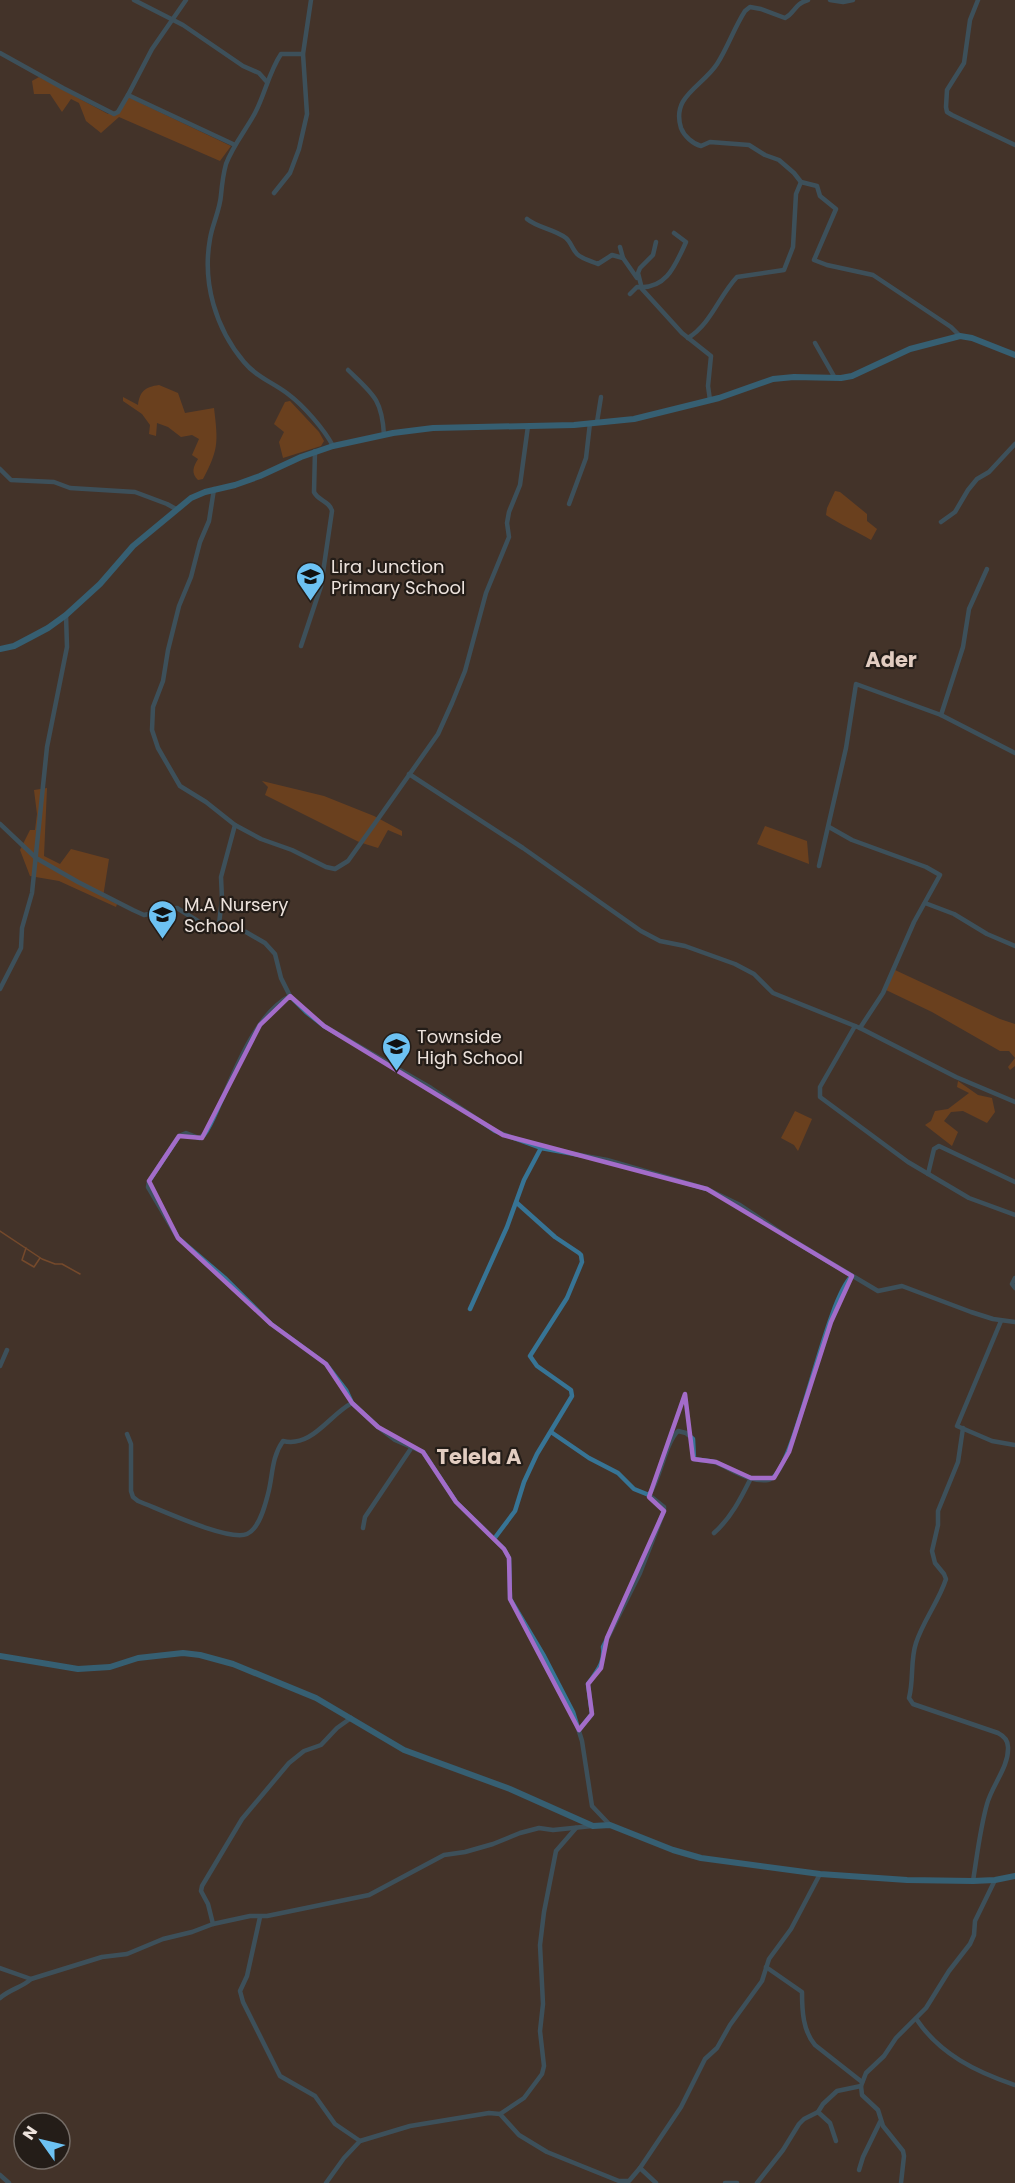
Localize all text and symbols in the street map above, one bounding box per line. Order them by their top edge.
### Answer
place label: Lira Junction Primary School [331,554,465,600]
school or university icon: Lira Junction Primary School [294,560,326,602]
district label: Ader [865,645,917,674]
place label: M.A Nursery School [184,892,289,938]
school or university icon: M.A Nursery School [147,898,179,940]
place label: Townside High School [417,1024,523,1070]
school or university icon: Townside High School [380,1030,412,1072]
district label: Telela A [437,1442,522,1471]
north arrow [12,2111,72,2171]
text: N [17,2121,43,2144]

